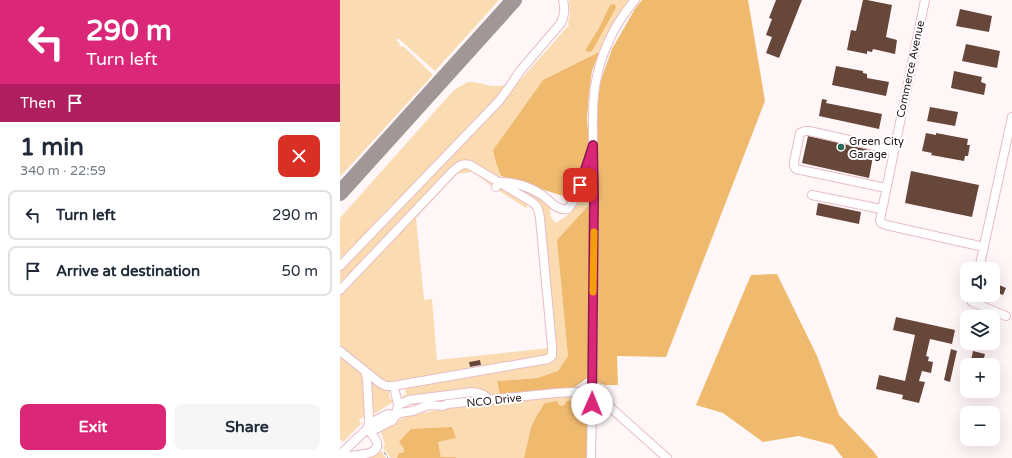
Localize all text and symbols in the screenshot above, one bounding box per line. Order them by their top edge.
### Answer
text: 290 m [86,14,172,48]
icon: left [20,16,72,68]
street label: Commerce Avenue [894,19,927,119]
text: Turn left [86,48,158,70]
icon: arrive [64,92,86,114]
text: Then [20,94,56,112]
text: 1 min [20,133,84,162]
button: close [278,135,320,177]
place label: Green City Garage [849,135,904,161]
marker: Green City Garage [836,142,846,152]
text: 340 m · 22:59 [20,163,106,179]
pin [563,168,597,202]
icon: arrive [569,174,591,196]
icon: left [22,204,44,226]
text: Turn left [56,206,116,224]
text: 290 m [272,206,318,224]
icon: arrive [22,260,44,282]
text: Arrive at destination [56,262,200,280]
text: 50 m [281,262,318,280]
map controls [960,262,1000,446]
button: sound [960,262,1000,302]
button: layers [960,310,1000,350]
button: + [960,358,1000,398]
position arrow [571,383,613,425]
street label: NCO Drive [466,391,522,410]
button: Exit [20,404,166,450]
button: Share [174,404,320,450]
button: − [960,406,1000,446]

